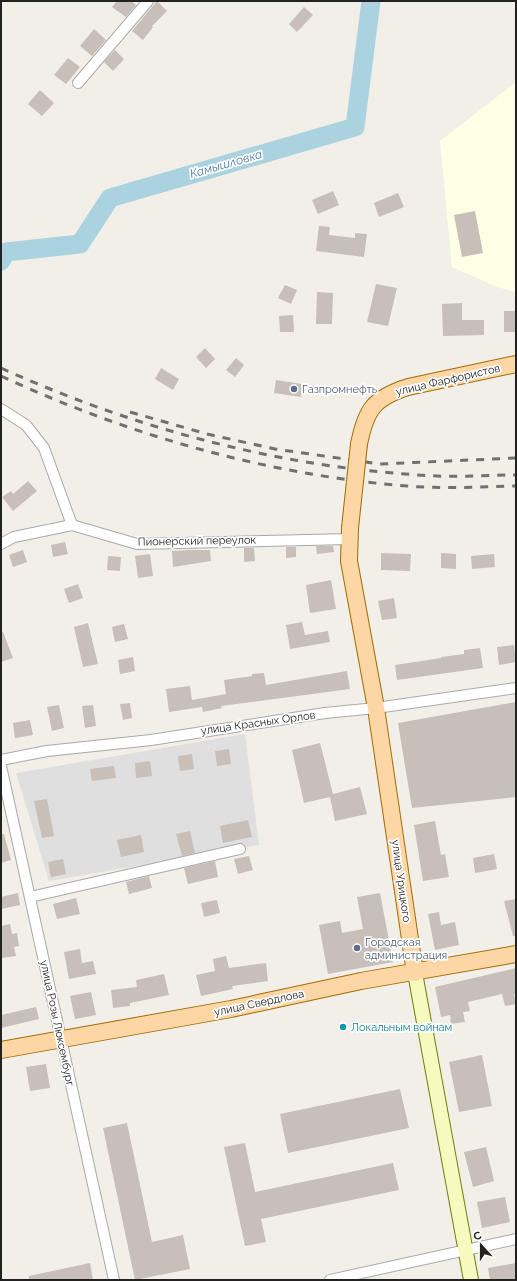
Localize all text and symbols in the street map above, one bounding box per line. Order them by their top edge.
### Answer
water label: Камышловка [188,147,264,181]
street label: улица Фарфористов [394,362,502,398]
place label: Газпромнефть [302,383,378,396]
marker: Газпромнефть [289,384,299,394]
street label: Пионерский переулок [138,533,257,549]
street label: улица Красных Орлов [200,709,316,737]
street label: улица Урицкого [389,839,413,924]
place label: Городская администрация [365,936,447,962]
marker: Городская администрация [352,943,362,953]
street label: улица Розы Люксембург [37,959,77,1088]
street label: улица Свердлова [213,987,305,1019]
place label: Локальным войнам [351,1021,452,1034]
marker: Локальным войнам [338,1022,348,1032]
north arrow [461,1225,501,1265]
text: С [472,1229,484,1244]

